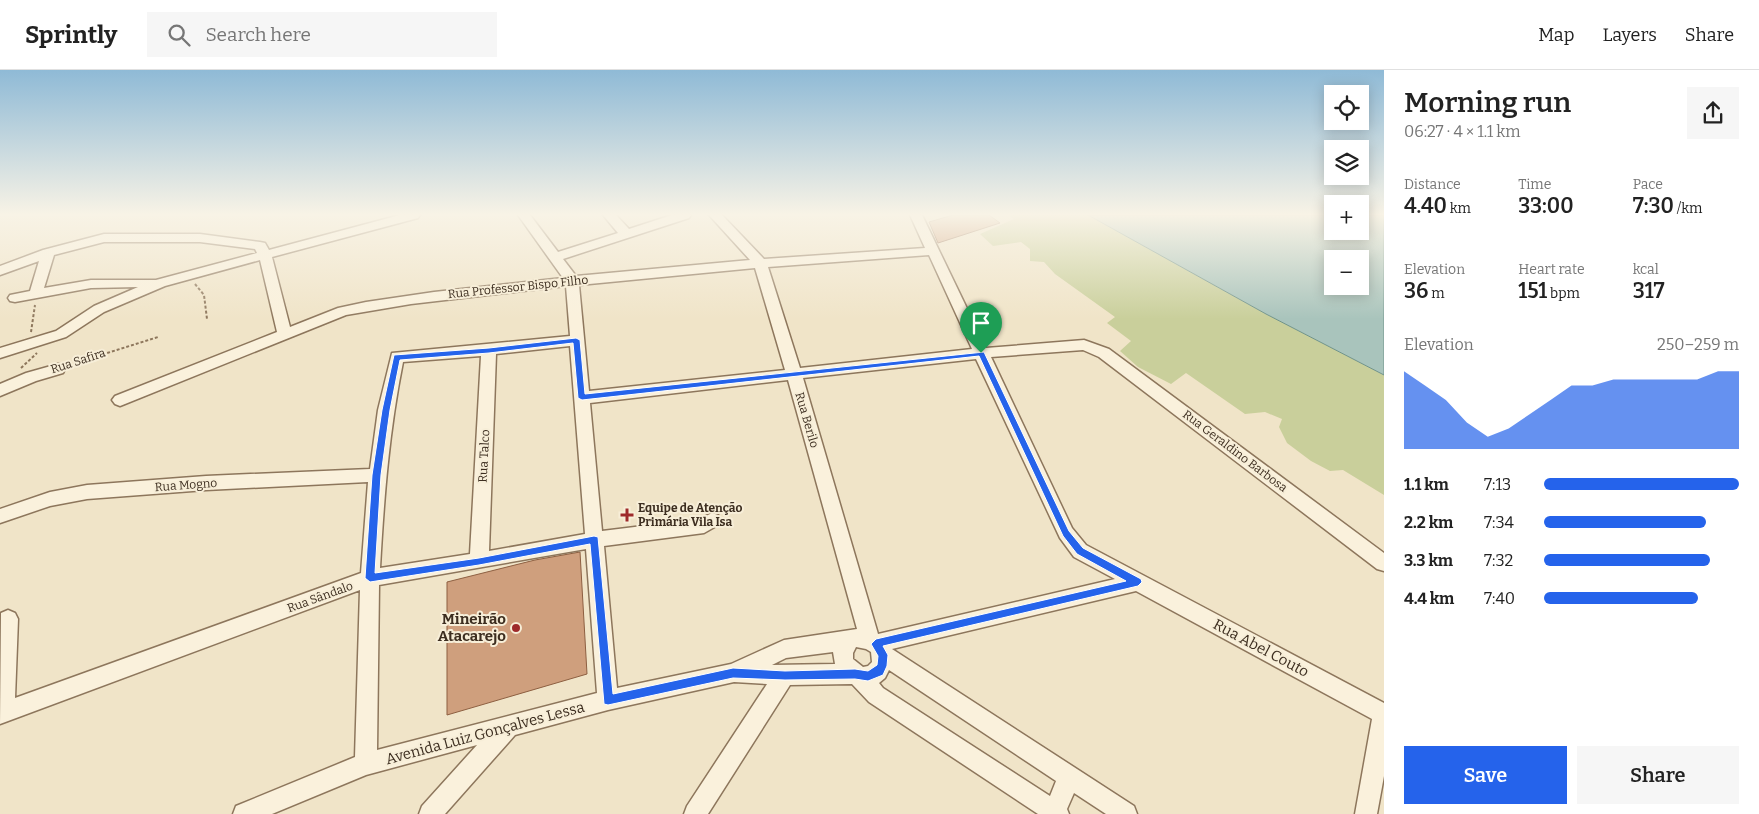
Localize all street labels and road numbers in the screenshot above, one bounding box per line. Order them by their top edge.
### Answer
street label: Rua Professor Bispo Filho [447,273,589,301]
street label: Rua Safira [49,345,108,376]
street label: Rua Berilo [792,391,822,450]
street label: Rua Geraldino Barbosa [1180,407,1290,495]
street label: Rua Talco [476,429,492,483]
street label: Rua Mogno [154,476,218,494]
street label: Rua Sândalo [285,579,355,615]
street label: Rua Abel Couto [1210,615,1312,681]
street label: Avenida Luiz Gonçalves Lessa [384,698,586,768]

